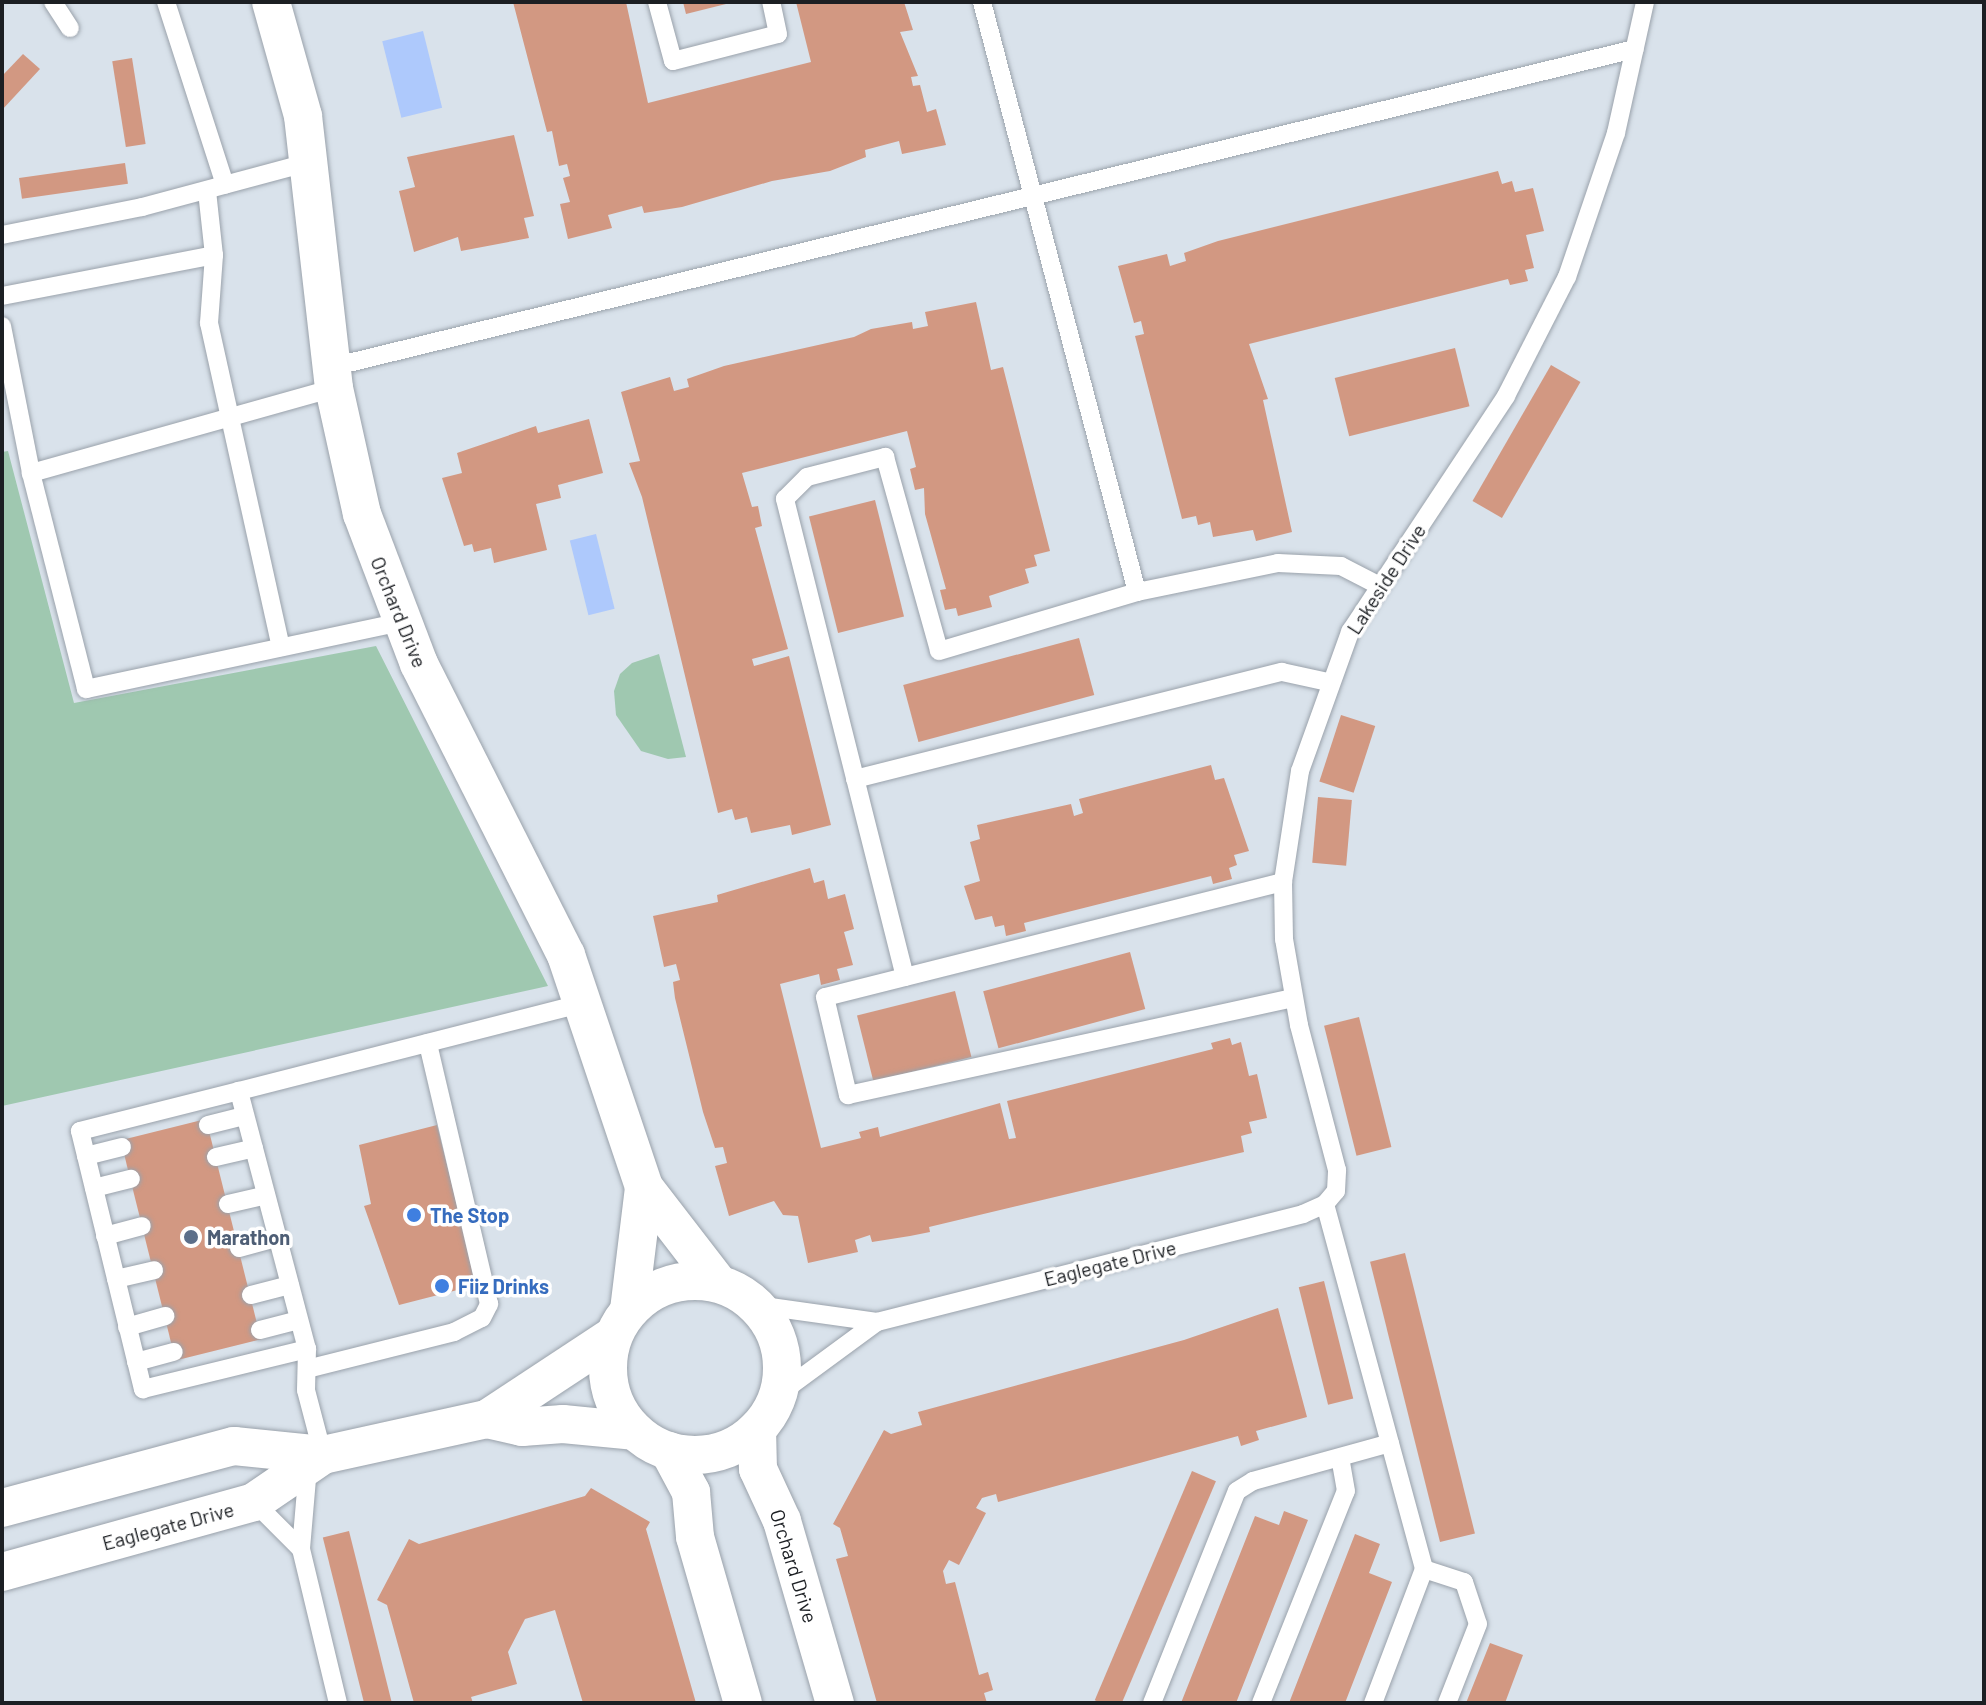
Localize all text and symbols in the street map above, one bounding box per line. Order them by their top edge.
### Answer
street label: Lakeside Drive [1341,519,1431,639]
street label: Orchard Drive [366,553,432,671]
place label: The Stop [430,1203,509,1227]
marker: The Stop [405,1206,423,1224]
place label: Marathon [207,1225,290,1249]
marker: Marathon [182,1228,200,1246]
street label: Eaglegate Drive [1041,1235,1179,1291]
place label: Fiiz Drinks [458,1274,549,1298]
marker: Fiiz Drinks [433,1277,451,1295]
street label: Eaglegate Drive [100,1497,236,1555]
street label: Orchard Drive [765,1506,823,1626]

